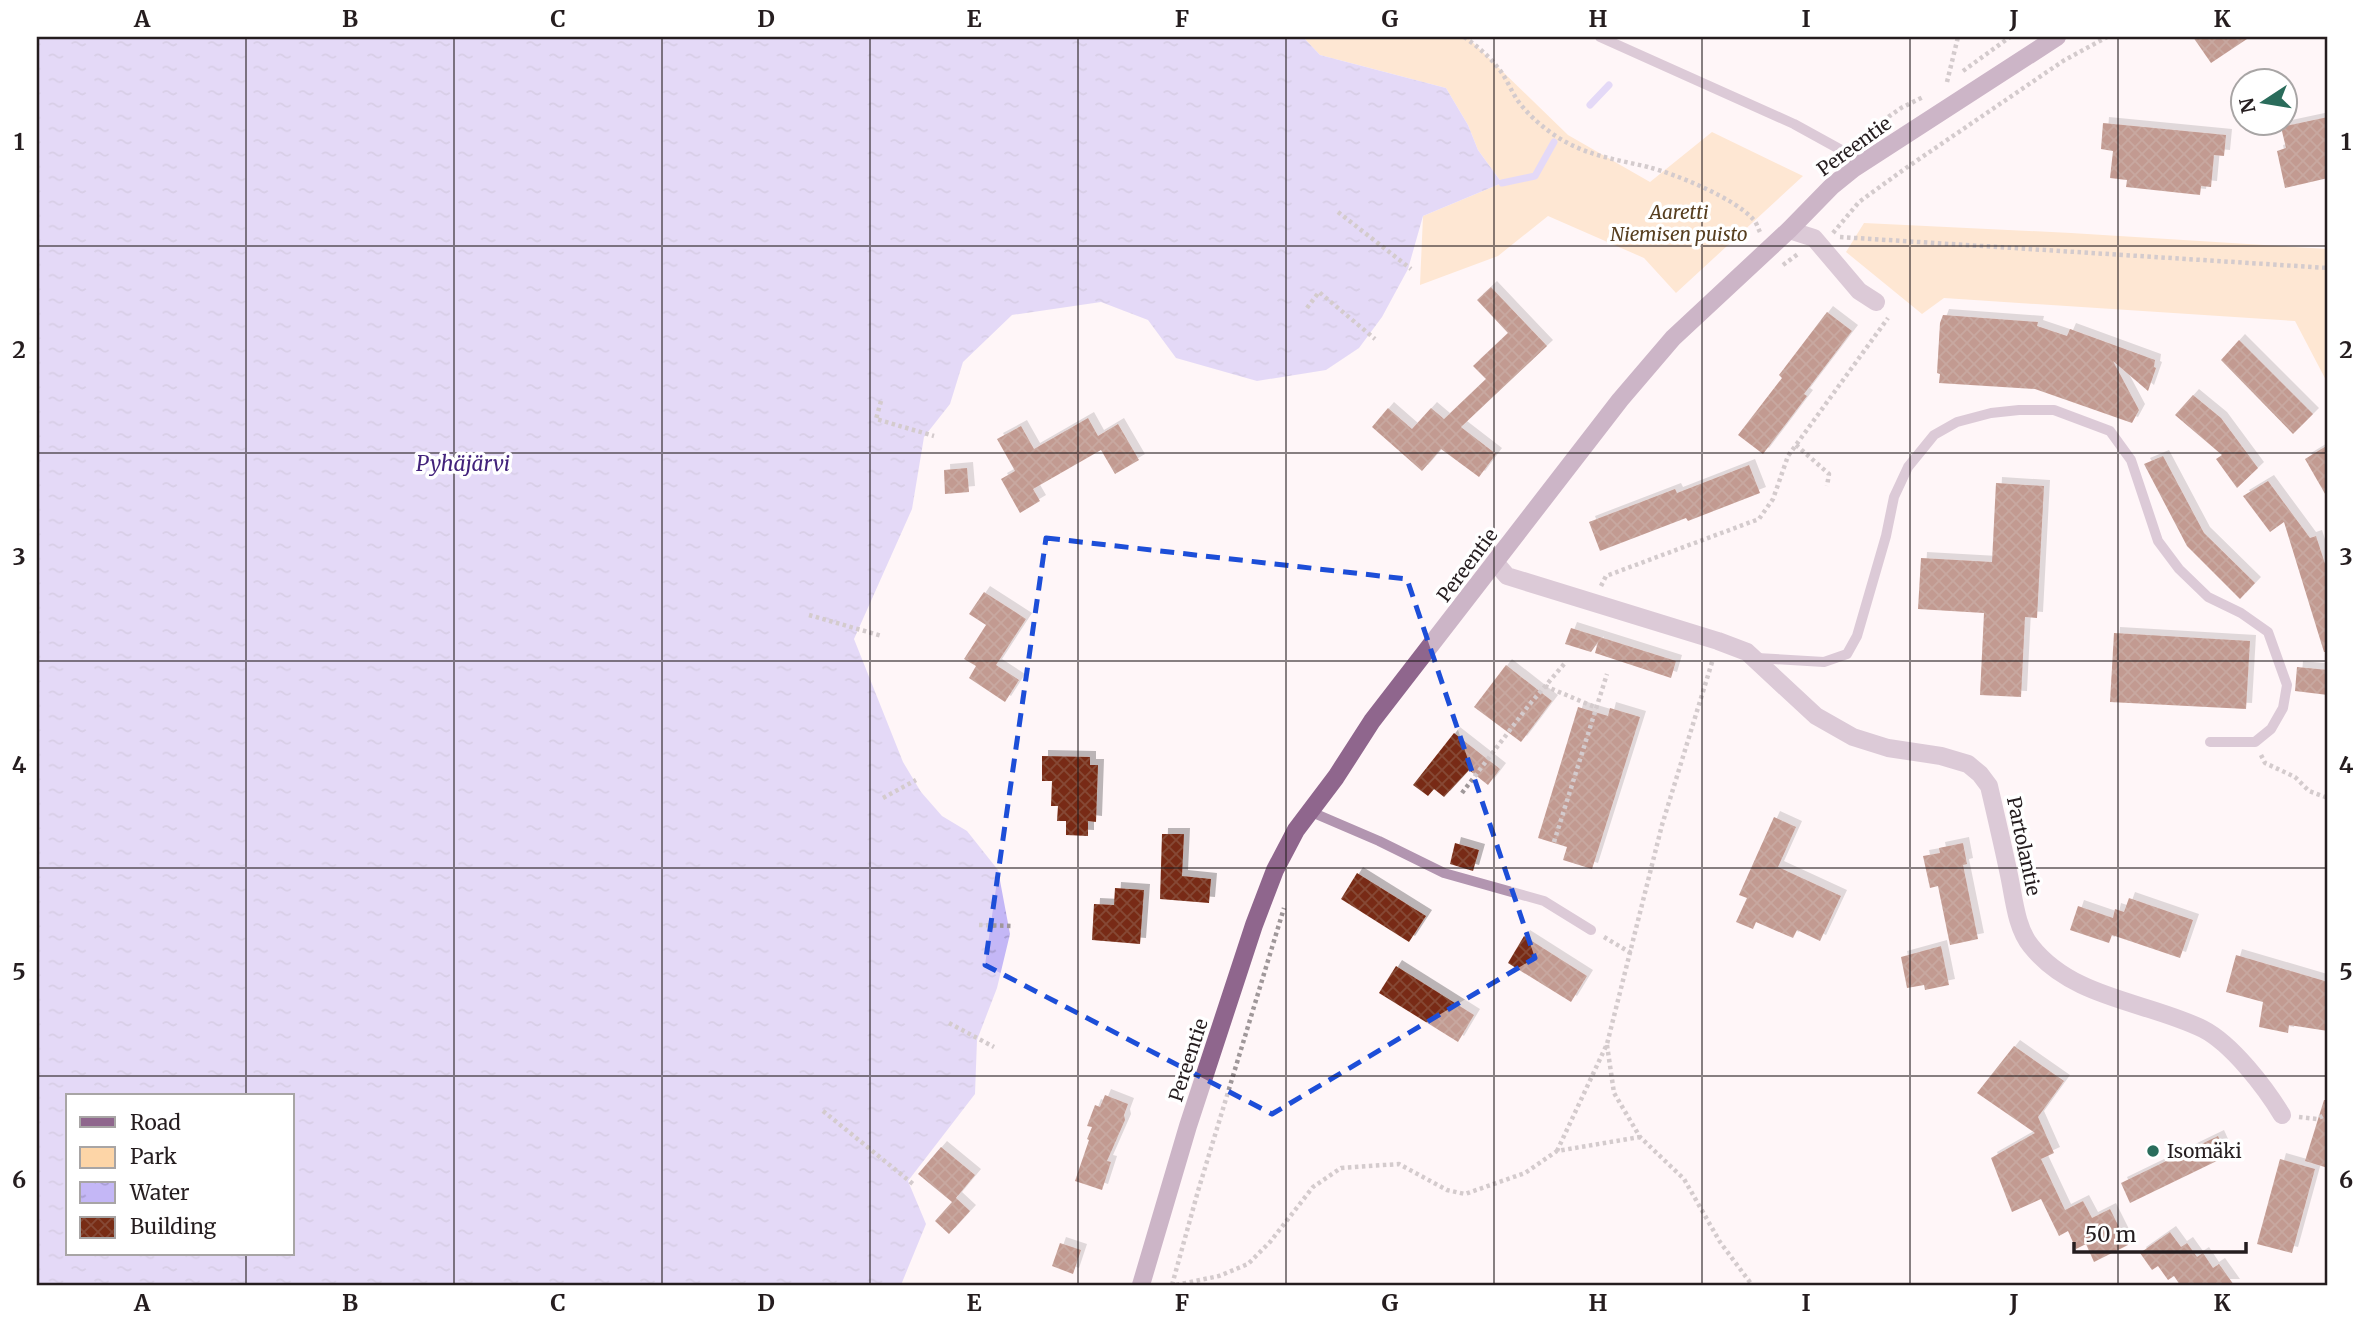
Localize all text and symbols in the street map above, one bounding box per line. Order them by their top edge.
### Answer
text: A [133,4,151,33]
text: B [342,4,358,33]
text: C [550,4,566,33]
text: D [757,4,775,33]
text: E [966,4,982,33]
text: F [1175,4,1189,33]
text: G [1382,4,1399,33]
text: H [1589,4,1608,33]
text: I [1801,4,1811,33]
text: J [2008,4,2019,33]
text: K [2213,4,2231,33]
north arrow [2228,66,2298,136]
text: N [2234,96,2261,115]
street label: Pereentie [1812,111,1896,181]
text: 1 [14,127,25,156]
text: 1 [2341,127,2352,156]
park label: Aaretti Niemisen puisto [1610,200,1748,246]
text: 2 [12,335,26,364]
text: 2 [2339,335,2353,364]
water label: Pyhäjärvi [416,450,510,477]
street label: Pereentie [1432,523,1503,607]
text: 3 [12,542,26,571]
text: 3 [2339,542,2353,571]
text: 4 [12,750,27,779]
text: 4 [2339,750,2354,779]
street label: Partolantie [2002,794,2046,898]
text: 5 [12,957,26,986]
text: 5 [2339,957,2353,986]
street label: Pereentie [1163,1015,1213,1105]
legend [66,1094,294,1256]
text: Road [130,1109,181,1136]
place label: Isomäki [2167,1139,2242,1163]
text: Park [130,1143,177,1170]
marker: Isomäki [2145,1143,2161,1159]
text: 6 [12,1165,26,1194]
text: 6 [2339,1165,2353,1194]
text: Water [129,1179,189,1206]
scale bar [2074,1210,2246,1254]
text: Building [130,1213,217,1240]
text: 50 m [2085,1221,2136,1248]
text: A [133,1288,151,1317]
text: B [342,1288,358,1317]
text: C [550,1288,566,1317]
text: D [757,1288,775,1317]
text: E [966,1288,982,1317]
text: F [1175,1288,1189,1317]
text: G [1382,1288,1399,1317]
text: H [1589,1288,1608,1317]
text: I [1801,1288,1811,1317]
text: J [2008,1288,2019,1317]
text: K [2213,1288,2231,1317]

